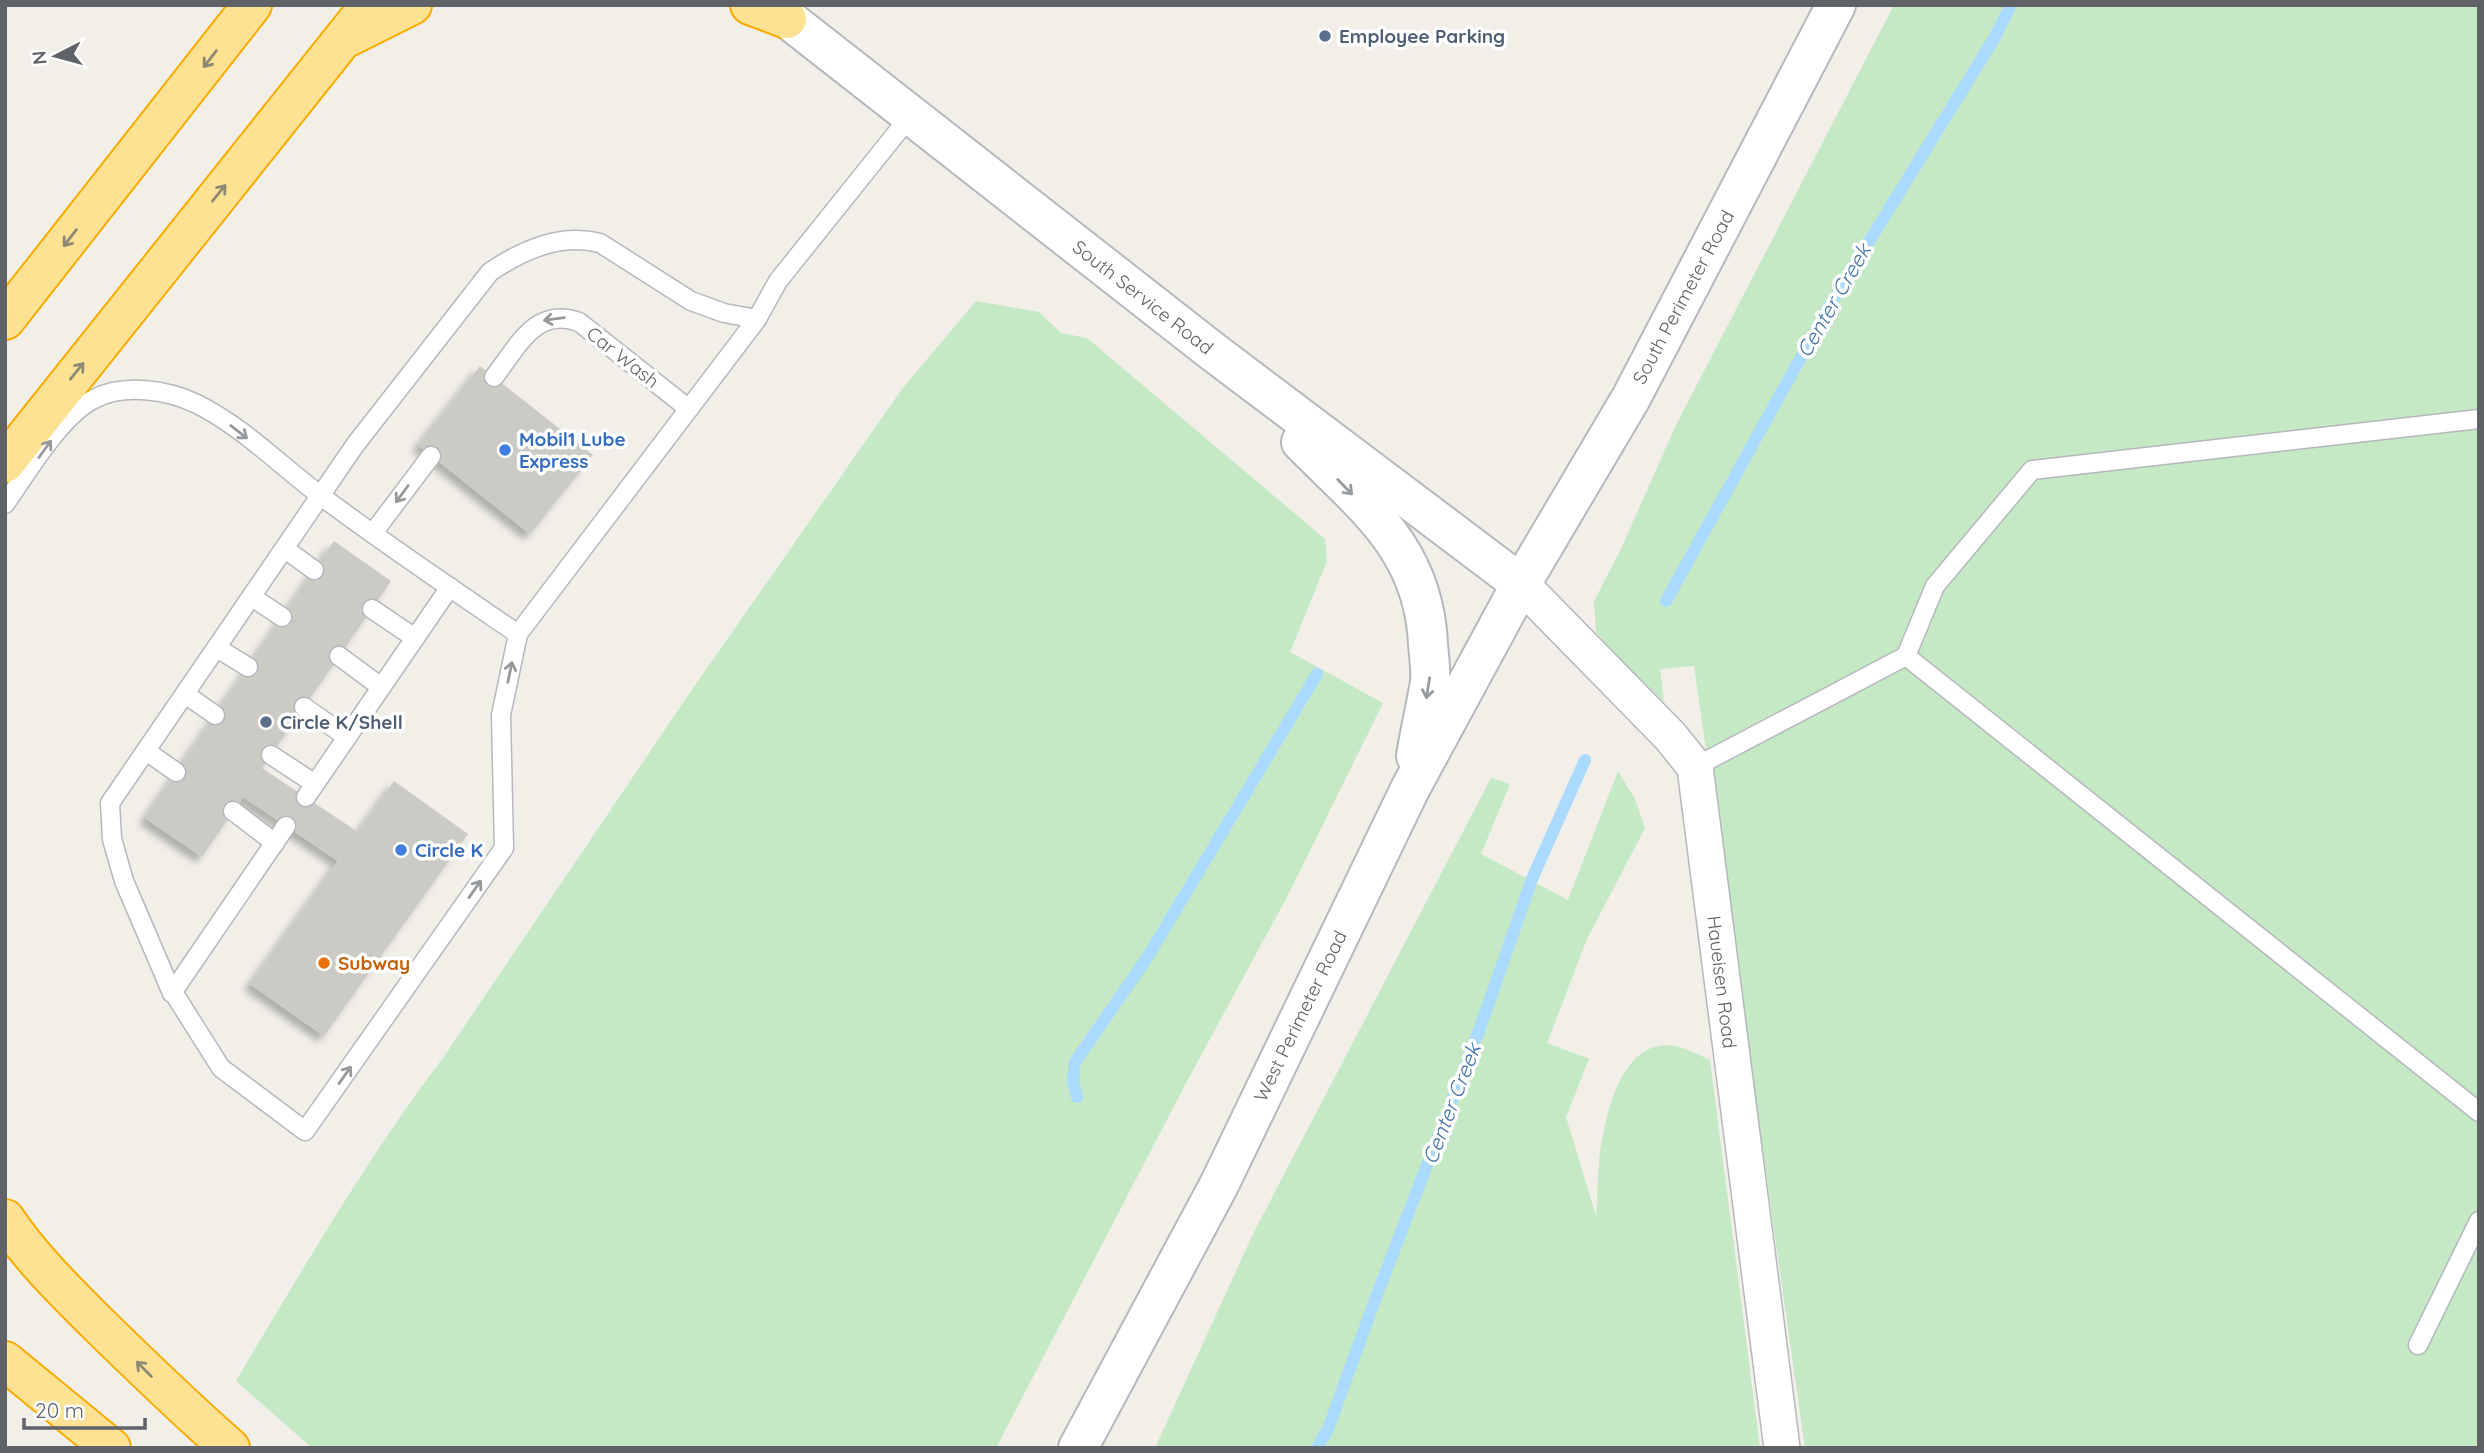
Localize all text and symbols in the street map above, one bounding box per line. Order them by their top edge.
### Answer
north arrow [21,21,91,91]
place label: Employee Parking [1339,24,1505,48]
marker: Employee Parking [1317,28,1333,44]
one-way arrow [202,49,217,68]
text: N [26,50,52,66]
one-way arrow [211,184,227,202]
street label: South Perimeter Road [1627,206,1739,388]
one-way arrow [62,228,77,247]
street label: South Service Road [1068,235,1218,359]
water label: Center Creek [1790,238,1877,362]
one-way arrow [543,313,566,326]
street label: Car Wash [582,321,664,393]
one-way arrow [70,362,85,380]
one-way arrow [230,424,248,439]
place label: Mobil1 Lube Express [519,427,626,473]
one-way arrow [38,440,52,459]
marker: Mobil1 Lube Express [497,442,513,458]
one-way arrow [1336,478,1353,495]
one-way arrow [395,484,409,503]
one-way arrow [503,661,517,684]
one-way arrow [1421,676,1434,698]
place label: Circle K/Shell [280,710,403,734]
marker: Circle K/Shell [258,714,274,730]
place label: Circle K [415,838,483,862]
marker: Circle K [393,842,409,858]
one-way arrow [468,880,482,899]
street label: Haueisen Road [1702,914,1742,1050]
street label: West Perimeter Road [1248,927,1352,1105]
place label: Subway [338,951,410,975]
marker: Subway [316,955,332,971]
water label: Center Creek [1416,1038,1487,1167]
one-way arrow [337,1066,352,1085]
one-way arrow [135,1360,152,1377]
scale bar [24,1386,145,1430]
text: 20 m [35,1397,84,1423]

